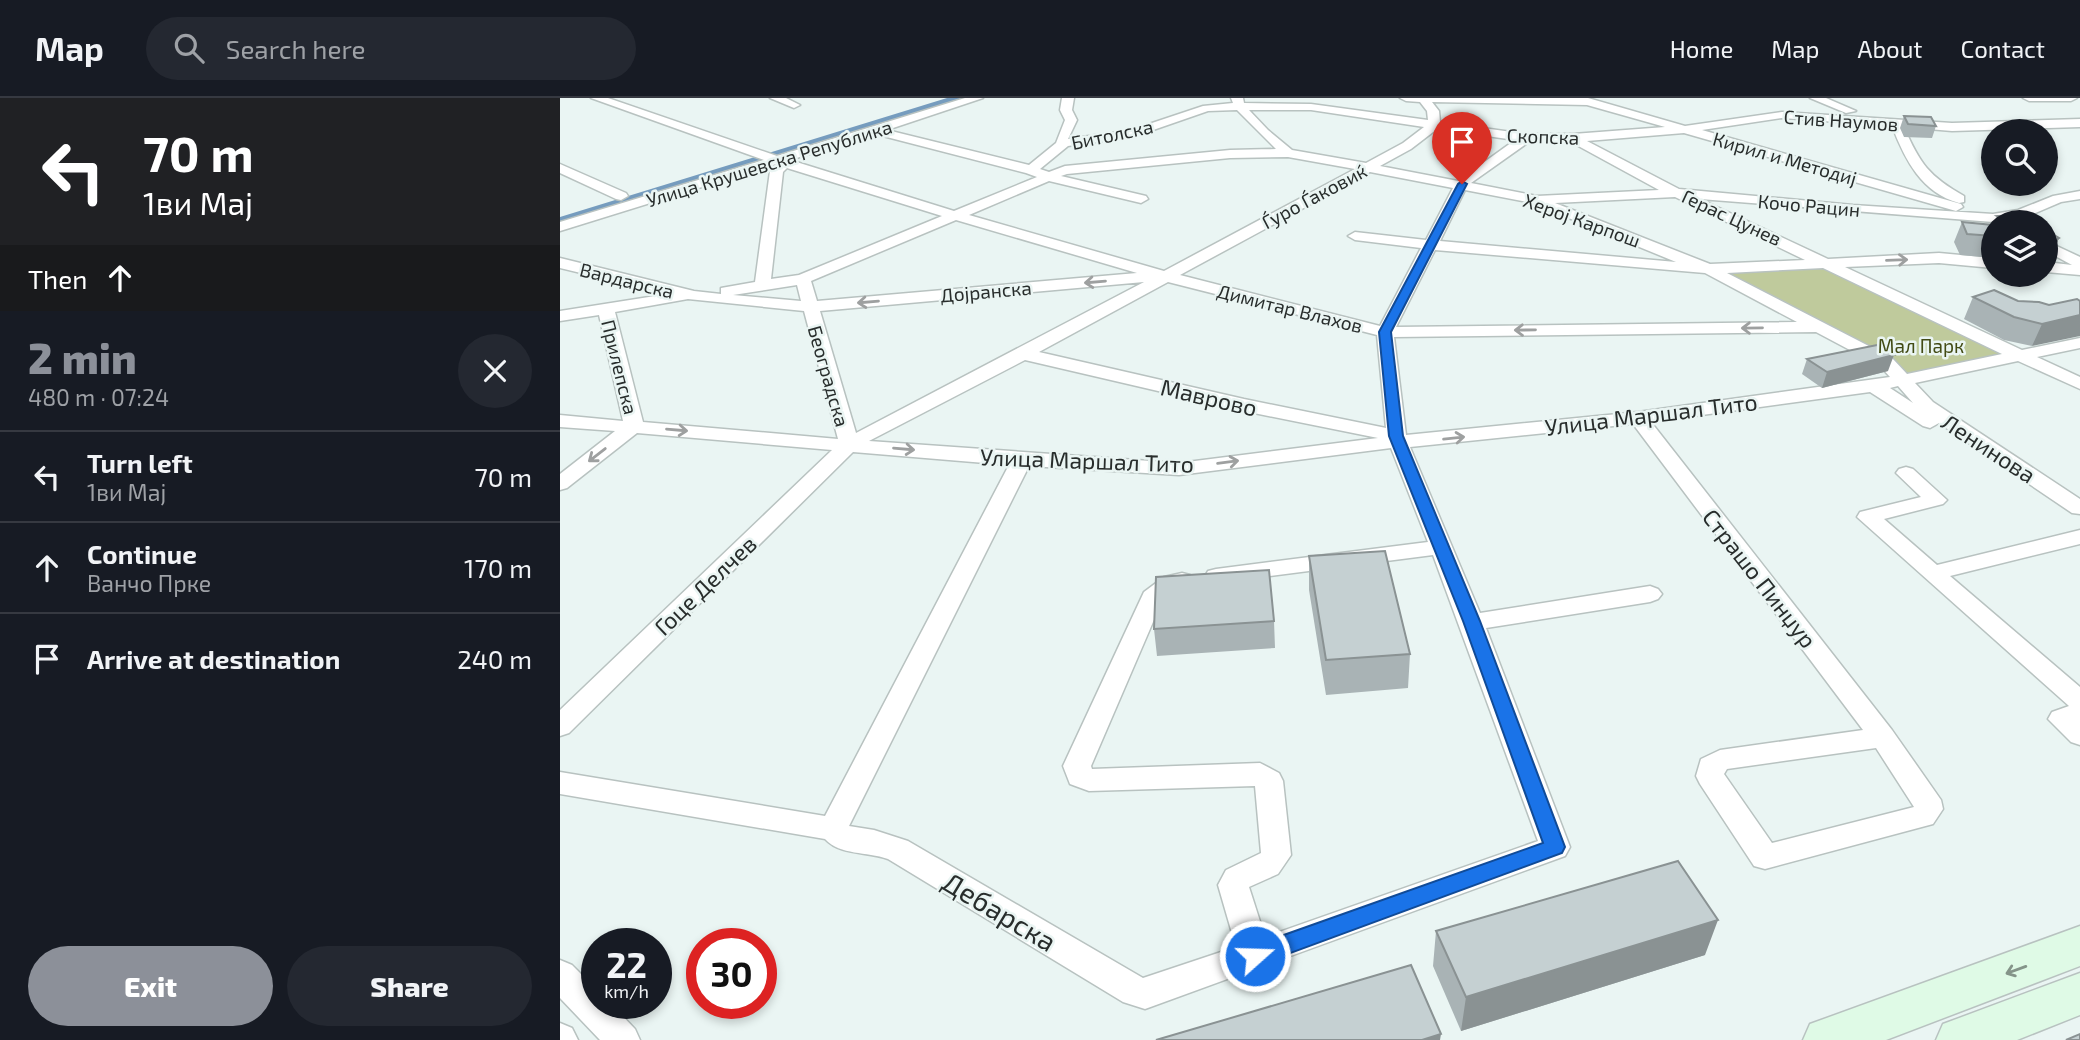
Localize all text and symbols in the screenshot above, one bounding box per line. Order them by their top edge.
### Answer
search box [146,17,636,80]
text: Map [35,28,104,68]
icon: search [170,29,208,67]
text: Search here [226,33,365,64]
text: Home [1670,34,1733,63]
text: Map [1771,34,1819,63]
text: About [1857,34,1923,63]
text: Contact [1961,34,2045,63]
street label: Стив Наумов [1783,105,1899,136]
pin [1432,112,1492,184]
street label: Битолска [1069,114,1155,154]
street label: Улица Крушевска Република [643,115,895,212]
map controls [1981,119,2058,287]
button: search [1981,119,2058,196]
text: 70 m [143,123,254,182]
icon: arrive [1443,123,1481,161]
street label: Скопска [1506,123,1580,149]
icon: left [28,126,119,217]
street label: Кирил и Методиј [1710,126,1860,190]
street label: Ѓуро Ѓаковиќ [1258,159,1371,234]
text: 1ви Мај [143,183,253,221]
street label: Герас Цунев [1678,184,1785,251]
street label: Херој Карпош [1520,188,1644,252]
street label: Кочо Рацин [1757,189,1861,221]
button: layers [1981,210,2058,287]
one-way arrow [1885,254,1908,267]
street label: Вардарска [578,257,676,303]
icon: ahead [101,259,139,297]
text: Then [28,263,87,294]
street label: Дојранска [939,276,1033,306]
one-way arrow [1084,276,1107,289]
street label: Димитар Влахов [1215,279,1365,337]
one-way arrow [858,296,880,309]
street label: Прилепска [597,317,643,417]
one-way arrow [1741,321,1764,335]
street label: Београдска [804,323,854,429]
one-way arrow [1514,323,1537,337]
text: 2 min [28,332,137,382]
button: close [458,334,532,408]
park label: Мал Парк [1878,334,1964,357]
street label: Маврово [1158,372,1260,422]
text: 480 m · 07:24 [28,383,169,411]
street label: Улица Маршал Тито [1543,387,1759,441]
street label: Ленинова [1937,407,2041,489]
one-way arrow [665,424,688,437]
one-way arrow [1442,431,1465,444]
street label: Улица Маршал Тито [980,442,1194,478]
one-way arrow [892,443,914,456]
text: Turn left [87,447,193,478]
one-way arrow [589,448,607,463]
one-way arrow [1216,456,1239,469]
icon: left [28,458,66,496]
text: 70 m [474,461,532,492]
text: 1ви Мај [87,478,166,506]
street label: Страшо Пинџур [1696,503,1823,654]
street label: Гоце Делчев [648,529,762,641]
text: Continue [87,538,197,569]
icon: ahead [28,549,66,587]
text: 170 m [464,552,532,583]
text: Ванчо Прке [87,569,211,597]
icon: arrive [28,640,66,678]
text: Arrive at destination [87,643,340,674]
text: 240 m [457,643,532,674]
street label: Дебарска [937,864,1063,958]
position arrow [1218,919,1292,993]
speed limit sign: 30 [686,928,777,1019]
text: 22 [606,943,647,985]
button: Exit [28,946,273,1026]
button: Share [287,946,532,1026]
one-way arrow [2006,964,2028,977]
text: km/h [604,980,649,1002]

